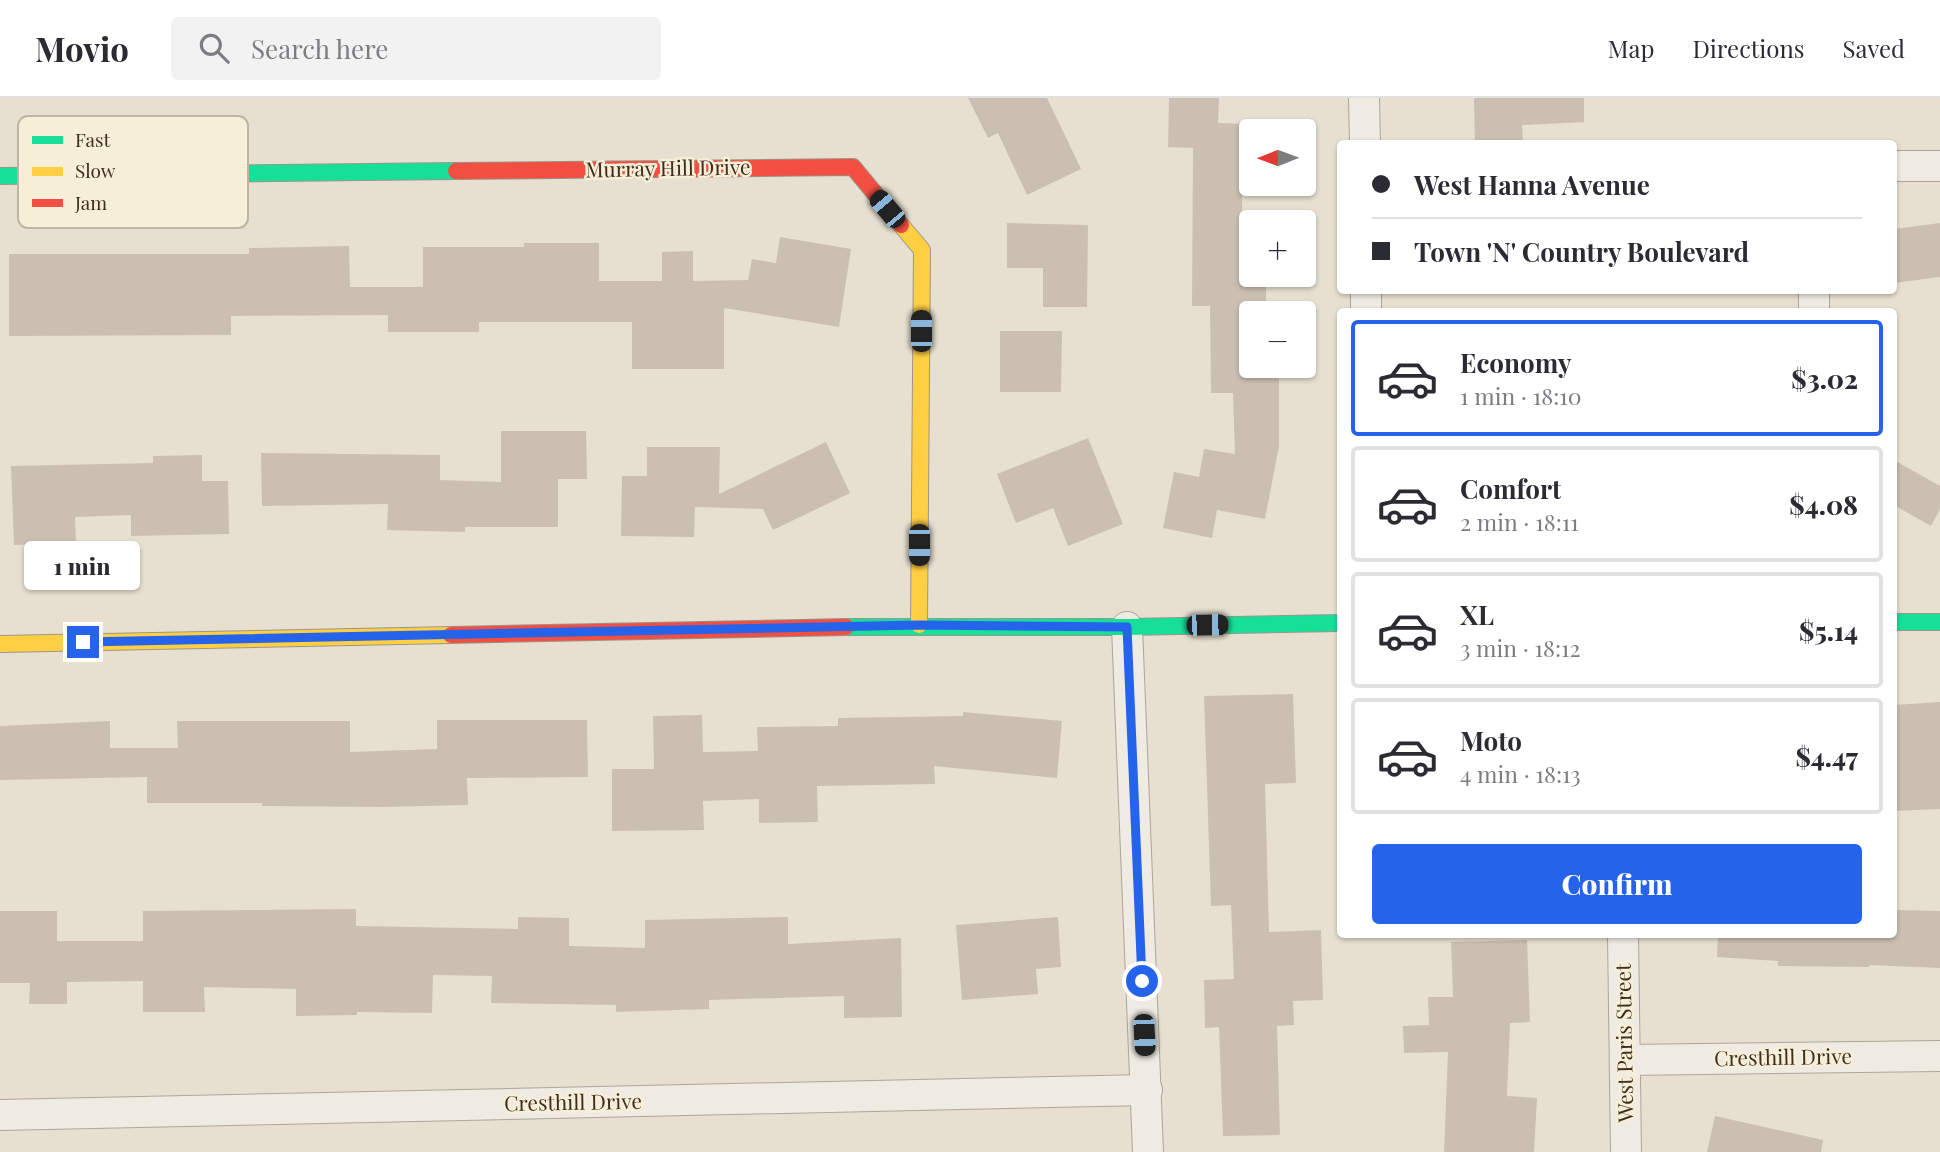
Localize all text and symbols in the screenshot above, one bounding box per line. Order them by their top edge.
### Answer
search box [171,17,661,80]
text: Movio [35,26,129,70]
icon: search [195,29,233,67]
text: Search here [251,31,388,66]
text: Map [1608,32,1654,64]
text: Directions [1692,32,1805,64]
text: Saved [1843,32,1905,64]
legend [18,116,248,228]
north arrow [1239,119,1316,196]
map controls [1239,119,1316,378]
text: Fast [75,126,111,152]
street label: Murray Hill Drive [585,152,751,182]
text: Slow [75,157,116,183]
text: West Hanna Avenue [1414,167,1650,202]
car [866,186,909,232]
text: Jam [74,189,107,215]
button: + [1239,210,1316,287]
text: Town 'N' Country Boulevard [1414,234,1749,269]
button: − [1239,301,1316,378]
car [911,310,932,352]
text: Economy [1460,345,1571,380]
icon: car [1376,347,1439,410]
text: $3.02 [1791,361,1858,396]
text: 1 min · 18:10 [1460,380,1582,411]
text: Comfort [1460,471,1561,506]
icon: car [1376,473,1439,536]
text: $4.08 [1789,487,1858,522]
text: 2 min · 18:11 [1460,506,1579,537]
car [909,524,930,566]
callout: 1 min [25,540,141,589]
text: 1 min [54,550,110,581]
text: XL [1460,597,1494,632]
icon: car [1376,599,1439,662]
text: $5.14 [1799,613,1858,648]
car [1186,614,1229,636]
route end [67,626,99,658]
text: 3 min · 18:12 [1460,632,1581,663]
text: Moto [1460,723,1522,758]
icon: car [1376,725,1439,788]
text: $4.47 [1795,739,1858,774]
text: 4 min · 18:13 [1460,758,1581,789]
button: Confirm [1372,844,1862,924]
street label: West Paris Street [1608,963,1638,1124]
route start [1126,965,1158,997]
car [1133,1013,1156,1057]
street label: Cresthill Drive [1714,1041,1852,1071]
street label: Cresthill Drive [504,1086,642,1116]

